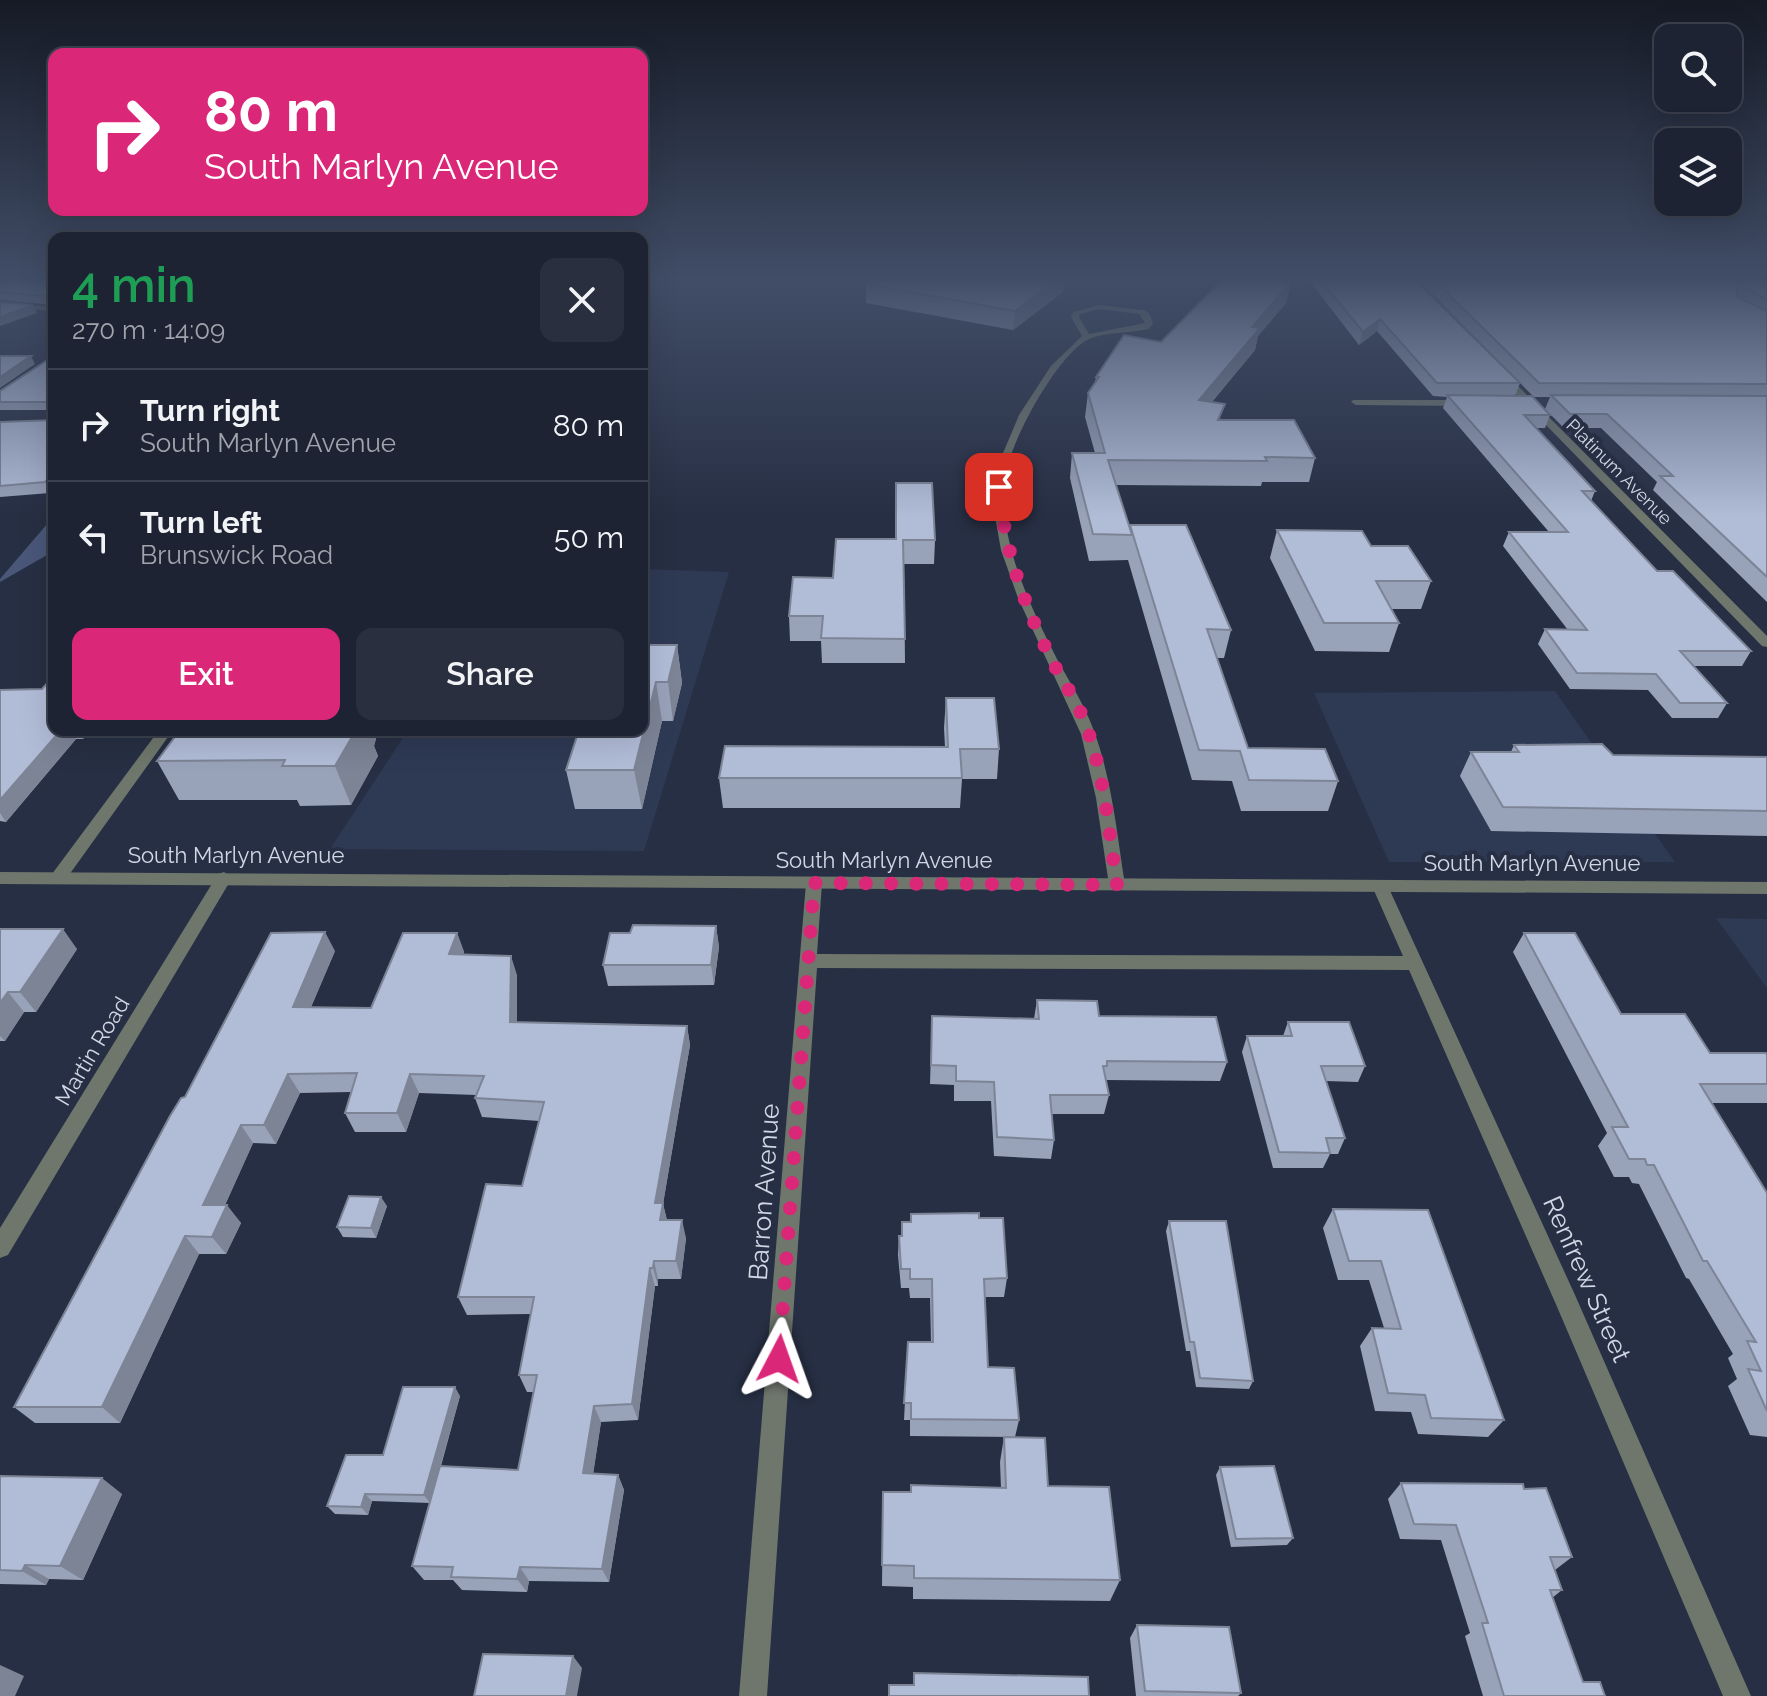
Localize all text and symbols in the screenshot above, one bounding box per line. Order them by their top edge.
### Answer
map controls [1654,24,1742,216]
button: search [1654,24,1742,112]
text: 80 m [204,78,338,144]
icon: right [72,80,176,184]
button: layers [1654,128,1742,216]
text: South Marlyn Avenue [204,145,559,187]
text: 4 min [72,257,196,313]
button: close [540,258,624,342]
text: 270 m · 14:09 [72,315,225,345]
text: Turn right [140,393,280,428]
icon: right [72,403,116,447]
text: 80 m [553,408,624,443]
street label: Platinum Avenue [1562,414,1677,529]
text: South Marlyn Avenue [140,428,396,458]
pin [965,453,1033,521]
icon: arrive [977,465,1021,509]
text: Turn left [140,505,262,540]
icon: left [72,515,116,559]
text: 50 m [554,520,624,555]
text: Brunswick Road [140,540,333,570]
button: Exit [72,628,340,720]
button: Share [356,628,624,720]
street label: South Marlyn Avenue [128,842,344,868]
street label: South Marlyn Avenue [776,847,992,873]
street label: South Marlyn Avenue [1424,850,1640,876]
street label: Martin Road [49,992,135,1110]
street label: Barron Avenue [743,1103,785,1281]
street label: Renfrew Street [1537,1192,1637,1367]
position arrow [737,1317,821,1401]

